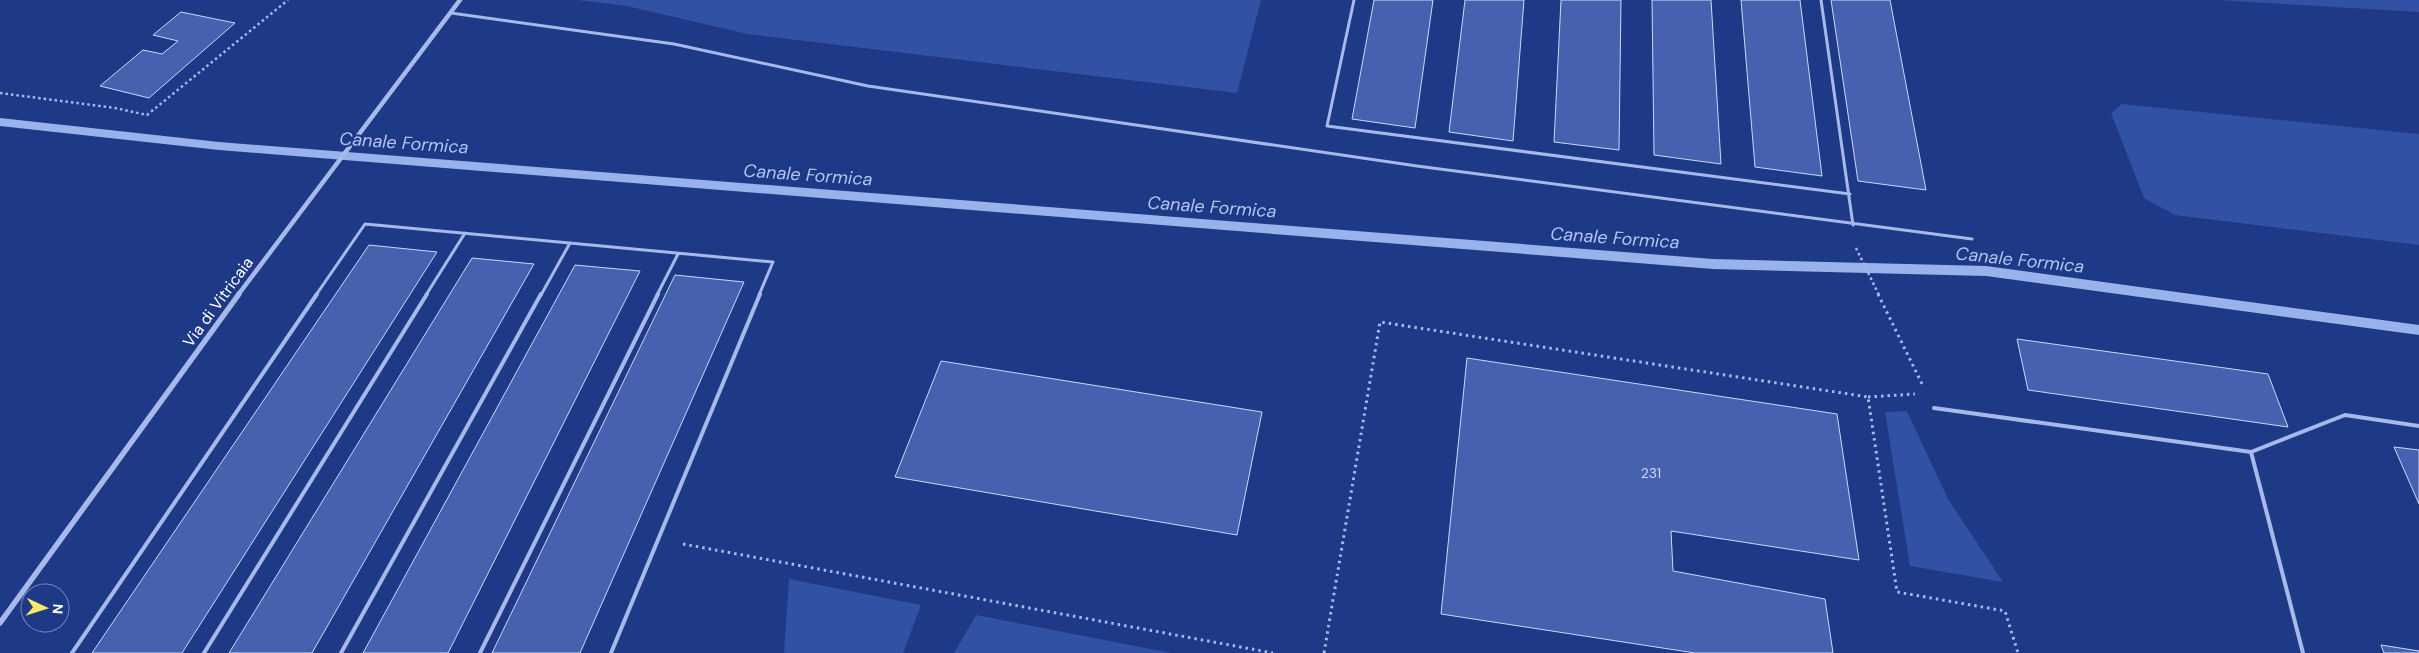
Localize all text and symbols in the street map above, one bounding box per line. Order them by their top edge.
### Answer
water label: Canale Formica [339,127,469,159]
water label: Canale Formica [743,159,873,191]
water label: Canale Formica [1147,191,1277,223]
water label: Canale Formica [1550,222,1680,254]
water label: Canale Formica [1954,241,2086,279]
street label: Via di Vitricaia [178,253,258,351]
house number: 231 [1641,464,1661,482]
north arrow [20,583,70,633]
text: N [49,603,67,615]

